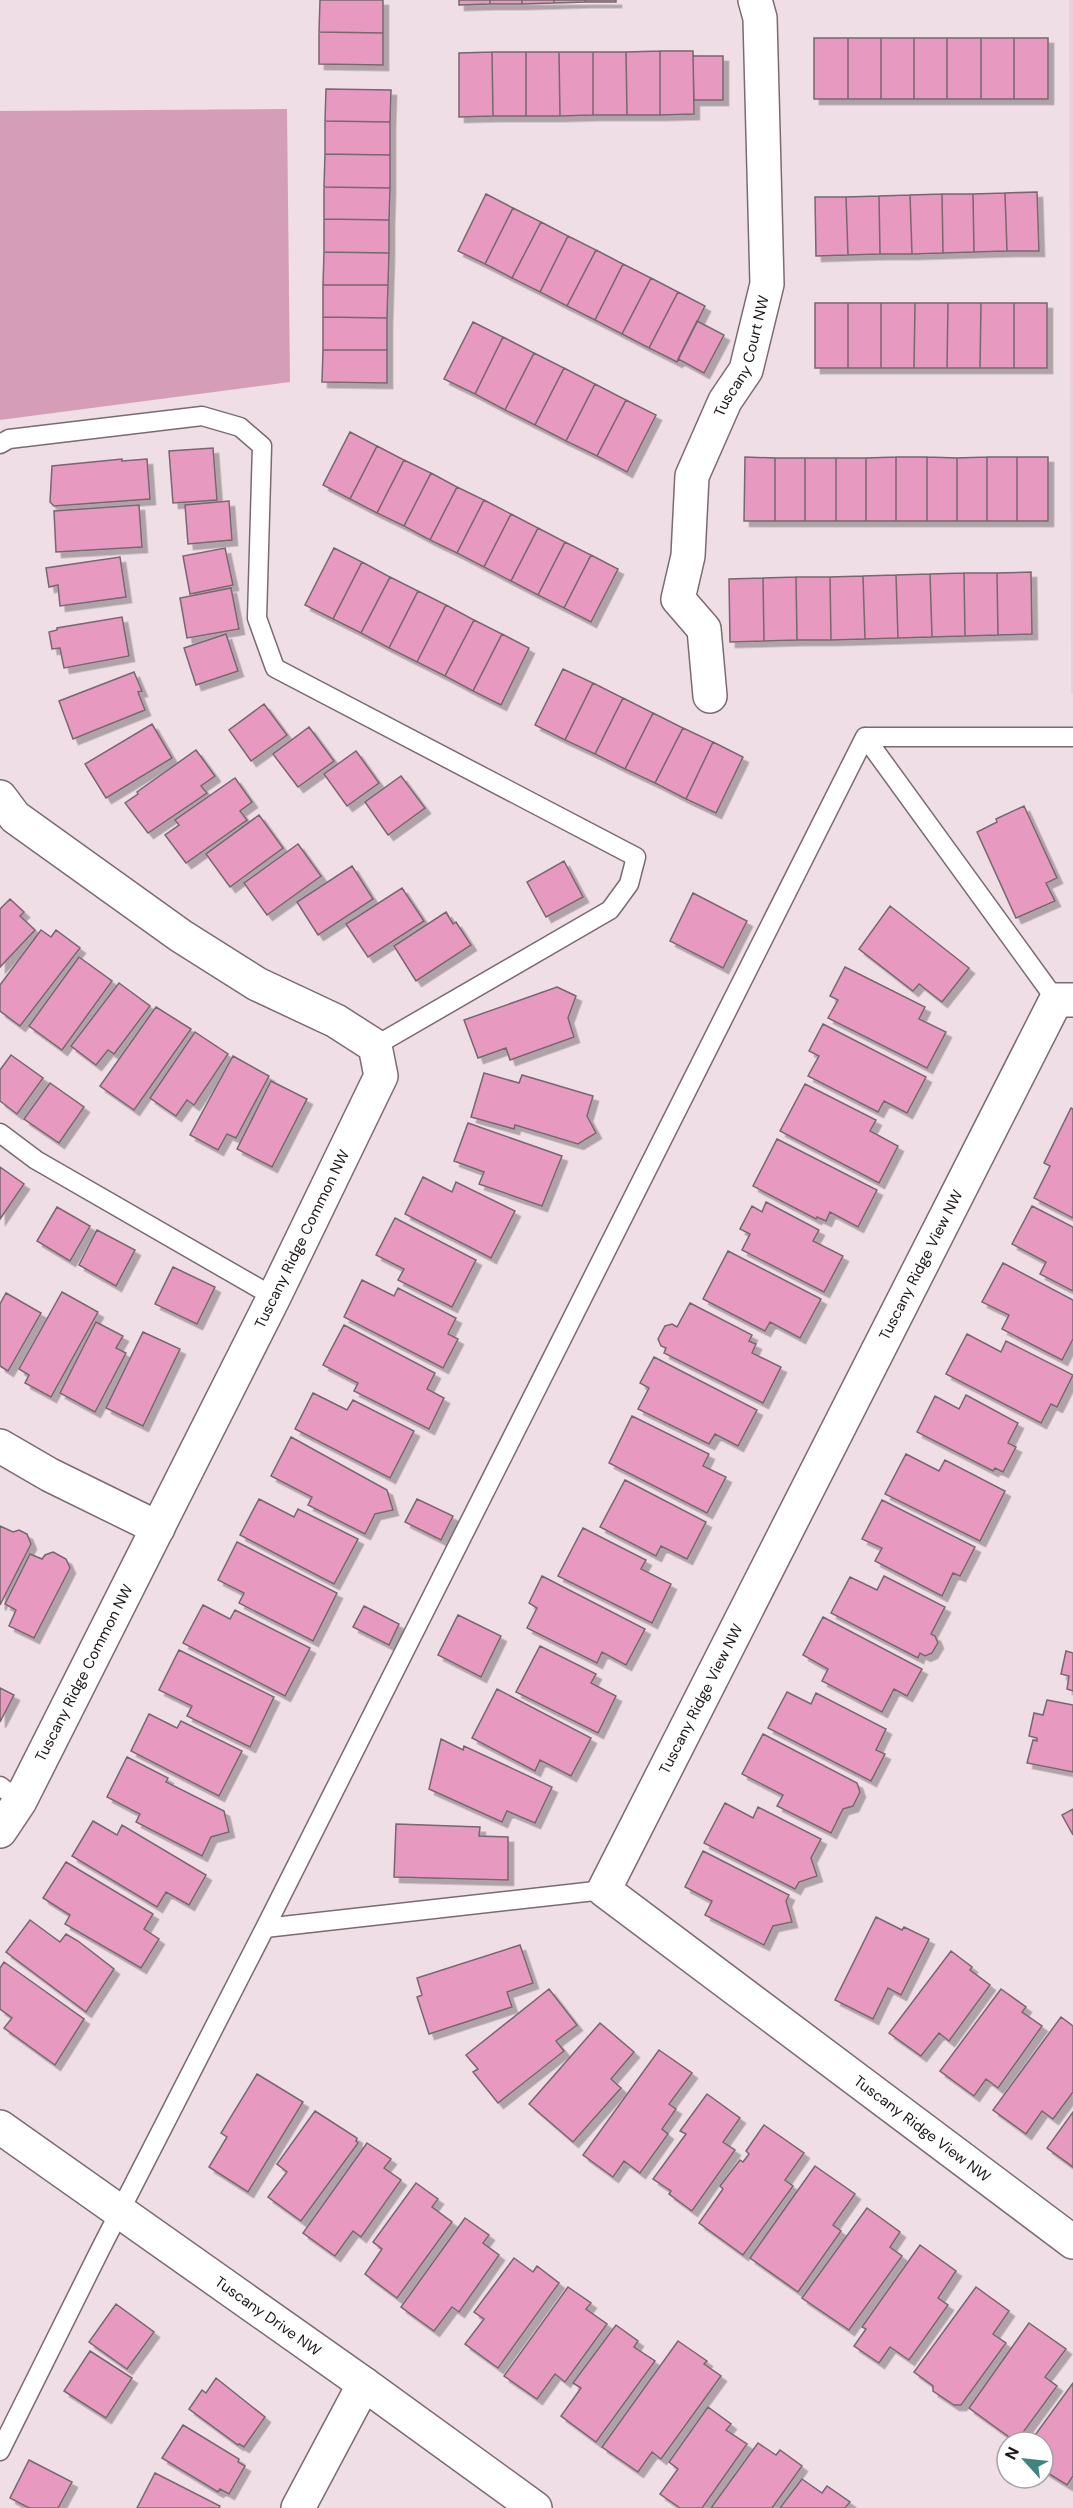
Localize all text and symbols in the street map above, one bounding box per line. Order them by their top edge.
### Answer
street label: Tuscany Court NW [709,293,774,420]
street label: Tuscany Ridge Common NW [250,1146,354,1332]
street label: Tuscany Ridge View NW [874,1186,968,1343]
street label: Tuscany Ridge Common NW [30,1580,138,1765]
street label: Tuscany Ridge View NW [654,1620,748,1777]
street label: Tuscany Ridge View NW [850,2071,995,2187]
street label: Tuscany Drive NW [211,2272,325,2361]
north arrow [995,2430,1055,2490]
text: N [1000,2443,1024,2463]

